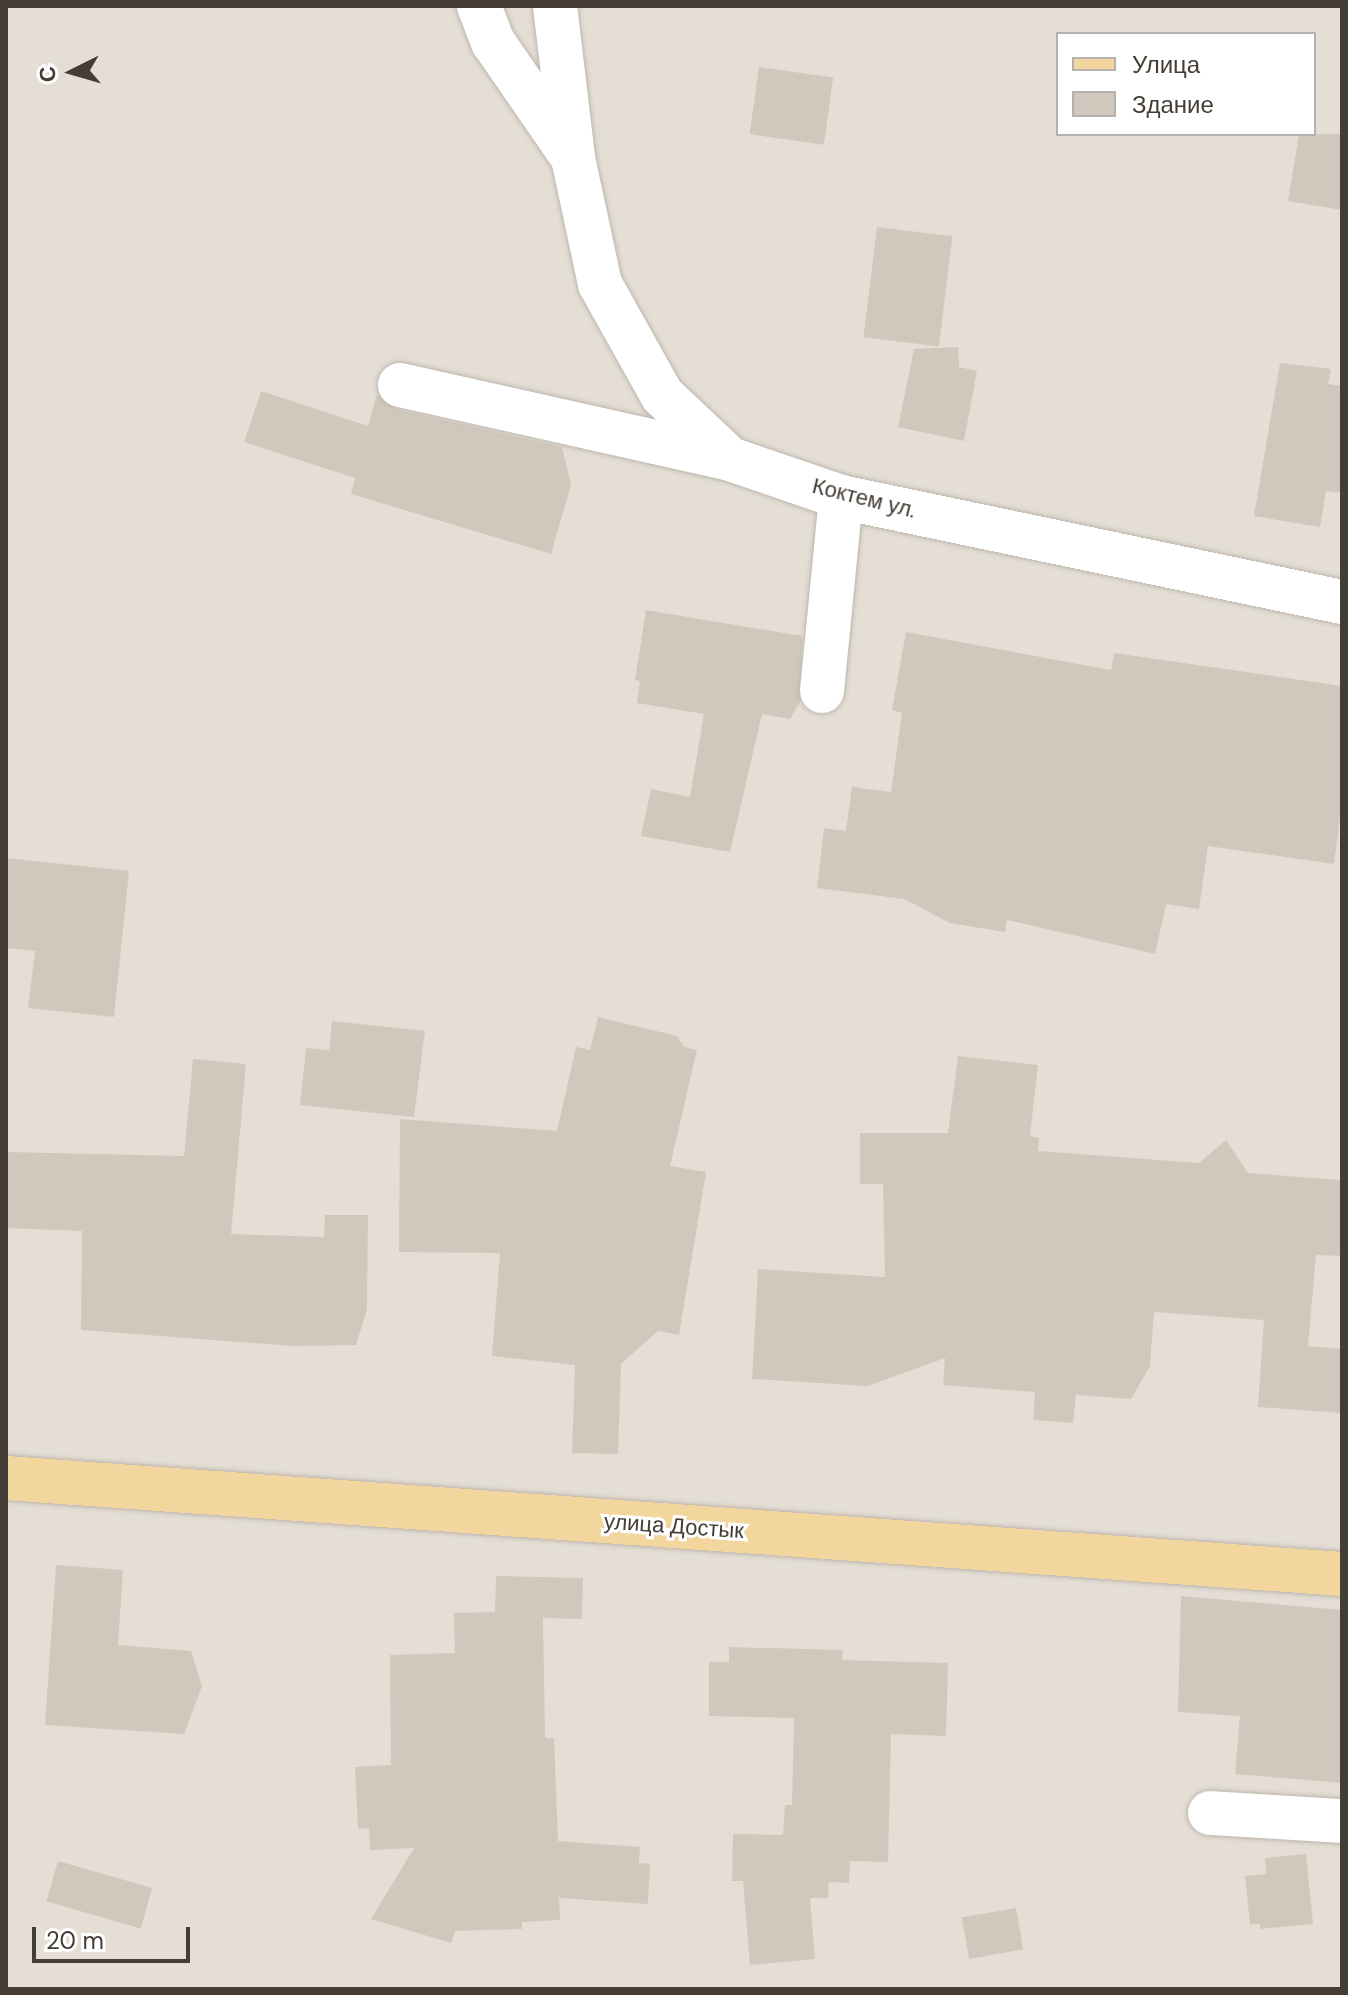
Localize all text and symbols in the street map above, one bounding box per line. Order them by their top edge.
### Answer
north arrow [32,32,112,112]
legend [1056,32,1316,136]
text: Улица [1132,49,1200,80]
text: С [32,65,63,83]
text: Здание [1132,89,1214,120]
street label: Коктем ул. [810,472,918,524]
street label: улица Достык [603,1508,745,1544]
scale bar [36,1911,194,1961]
text: 20 m [46,1925,104,1956]

